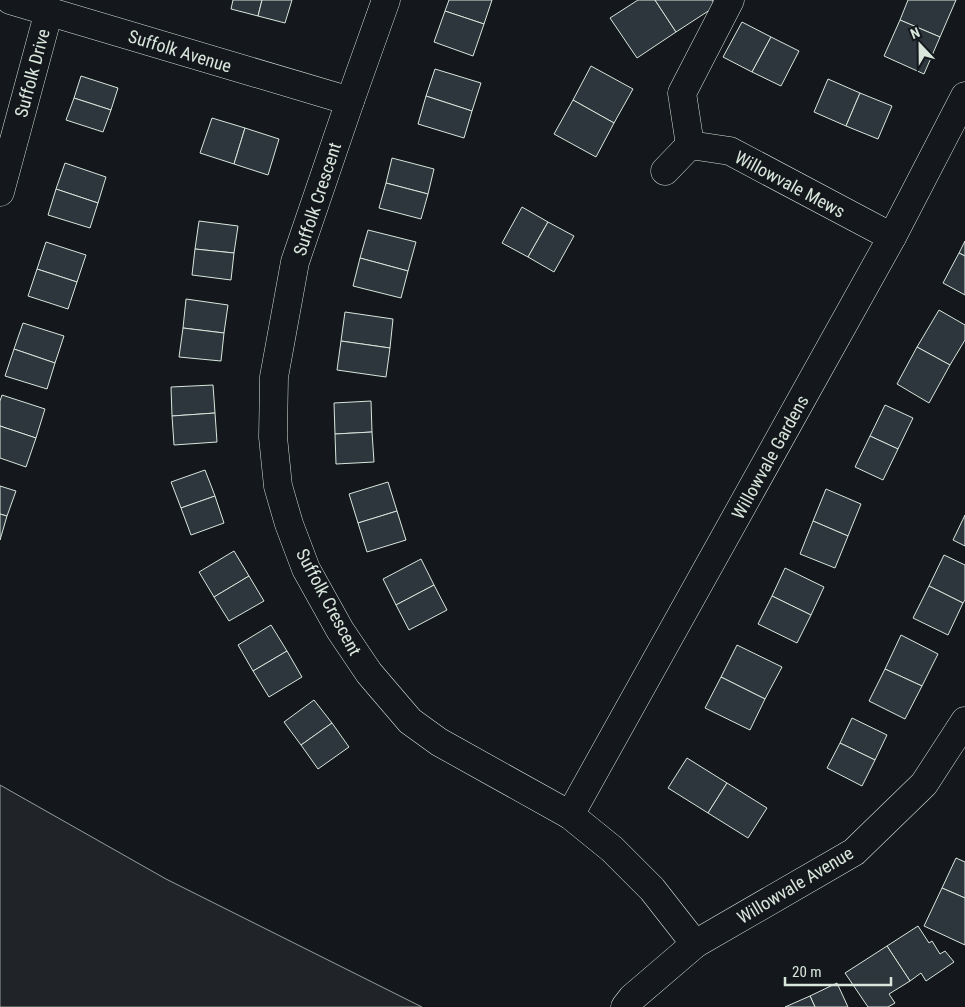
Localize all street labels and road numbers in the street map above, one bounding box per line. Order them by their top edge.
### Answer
street label: Suffolk Avenue [126,25,234,77]
street label: Suffolk Drive [10,26,54,120]
street label: Suffolk Crescent [289,140,345,258]
street label: Willowvale Mews [731,146,849,222]
street label: Willowvale Gardens [727,391,813,523]
street label: Suffolk Crescent [292,545,366,659]
street label: Willowvale Avenue [733,842,857,928]

